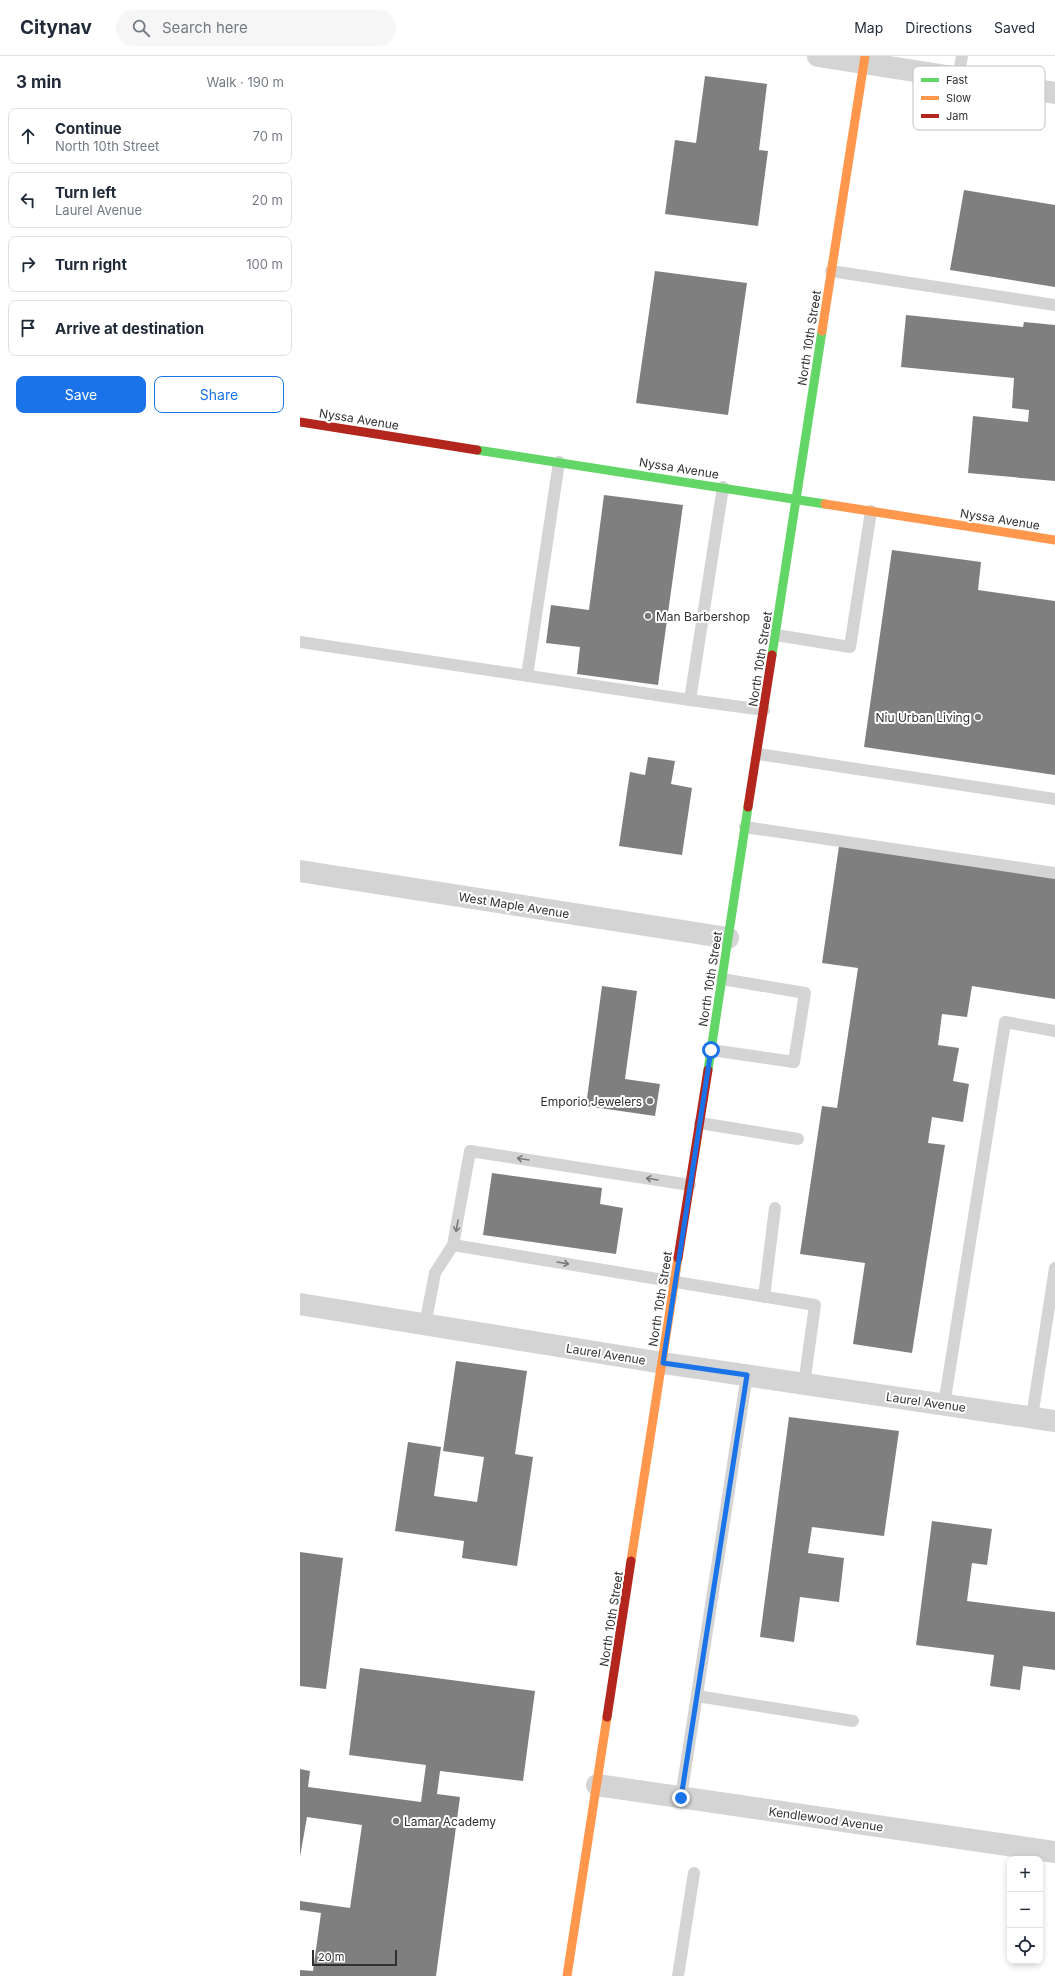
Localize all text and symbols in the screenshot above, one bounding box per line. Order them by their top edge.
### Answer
search box [116,10,396,46]
text: Citynav [20,16,92,39]
icon: search [130,17,152,39]
text: Search here [162,18,248,37]
text: Map [854,19,883,36]
text: Directions [905,19,972,36]
text: Saved [994,19,1035,36]
legend [913,66,1045,130]
text: 3 min [16,72,62,92]
text: Fast [946,73,968,87]
text: Walk · 190 m [207,74,284,90]
text: Slow [946,91,971,105]
text: Jam [946,109,968,123]
text: Continue [55,119,122,138]
icon: ahead [17,125,39,147]
text: 70 m [253,128,283,144]
text: North 10th Street [55,138,159,154]
text: Turn left [55,183,116,202]
icon: left [17,189,39,211]
text: 20 m [252,192,283,208]
text: Laurel Avenue [55,202,142,218]
icon: right [17,253,39,275]
text: Turn right [55,255,127,274]
text: 100 m [246,256,283,272]
street label: North 10th Street [794,289,824,387]
icon: arrive [17,317,39,339]
text: Arrive at destination [55,319,204,338]
button: Save [16,376,146,413]
button: Share [154,376,284,413]
street label: Nyssa Avenue [318,405,400,433]
street label: Nyssa Avenue [638,454,720,482]
street label: Nyssa Avenue [959,505,1041,533]
place label: Man Barbershop [656,609,750,624]
street label: North 10th Street [745,610,775,708]
marker: Man Barbershop [643,611,653,621]
place label: Niu Urban Living [875,710,970,725]
marker: Niu Urban Living [973,712,983,722]
street label: West Maple Avenue [457,889,571,921]
street label: North 10th Street [695,930,725,1028]
route start [702,1041,720,1059]
place label: Emporio Jewelers [541,1094,642,1109]
marker: Emporio Jewelers [645,1096,655,1106]
one-way arrow [517,1155,530,1163]
one-way arrow [646,1175,659,1183]
one-way arrow [452,1220,460,1233]
street label: North 10th Street [645,1250,675,1348]
one-way arrow [556,1260,569,1268]
street label: Laurel Avenue [565,1340,647,1368]
street label: Laurel Avenue [885,1389,967,1415]
street label: North 10th Street [596,1570,626,1668]
route end [672,1789,690,1807]
street label: Kendlewood Avenue [768,1804,884,1834]
place label: Lamar Academy [404,1814,496,1829]
marker: Lamar Academy [391,1816,401,1826]
map controls [1007,1856,1043,1964]
button: + [1007,1856,1043,1892]
button: − [1007,1892,1043,1928]
button: locate [1007,1928,1043,1964]
scale bar [312,1948,397,1967]
text: 20 m [318,1950,344,1964]

